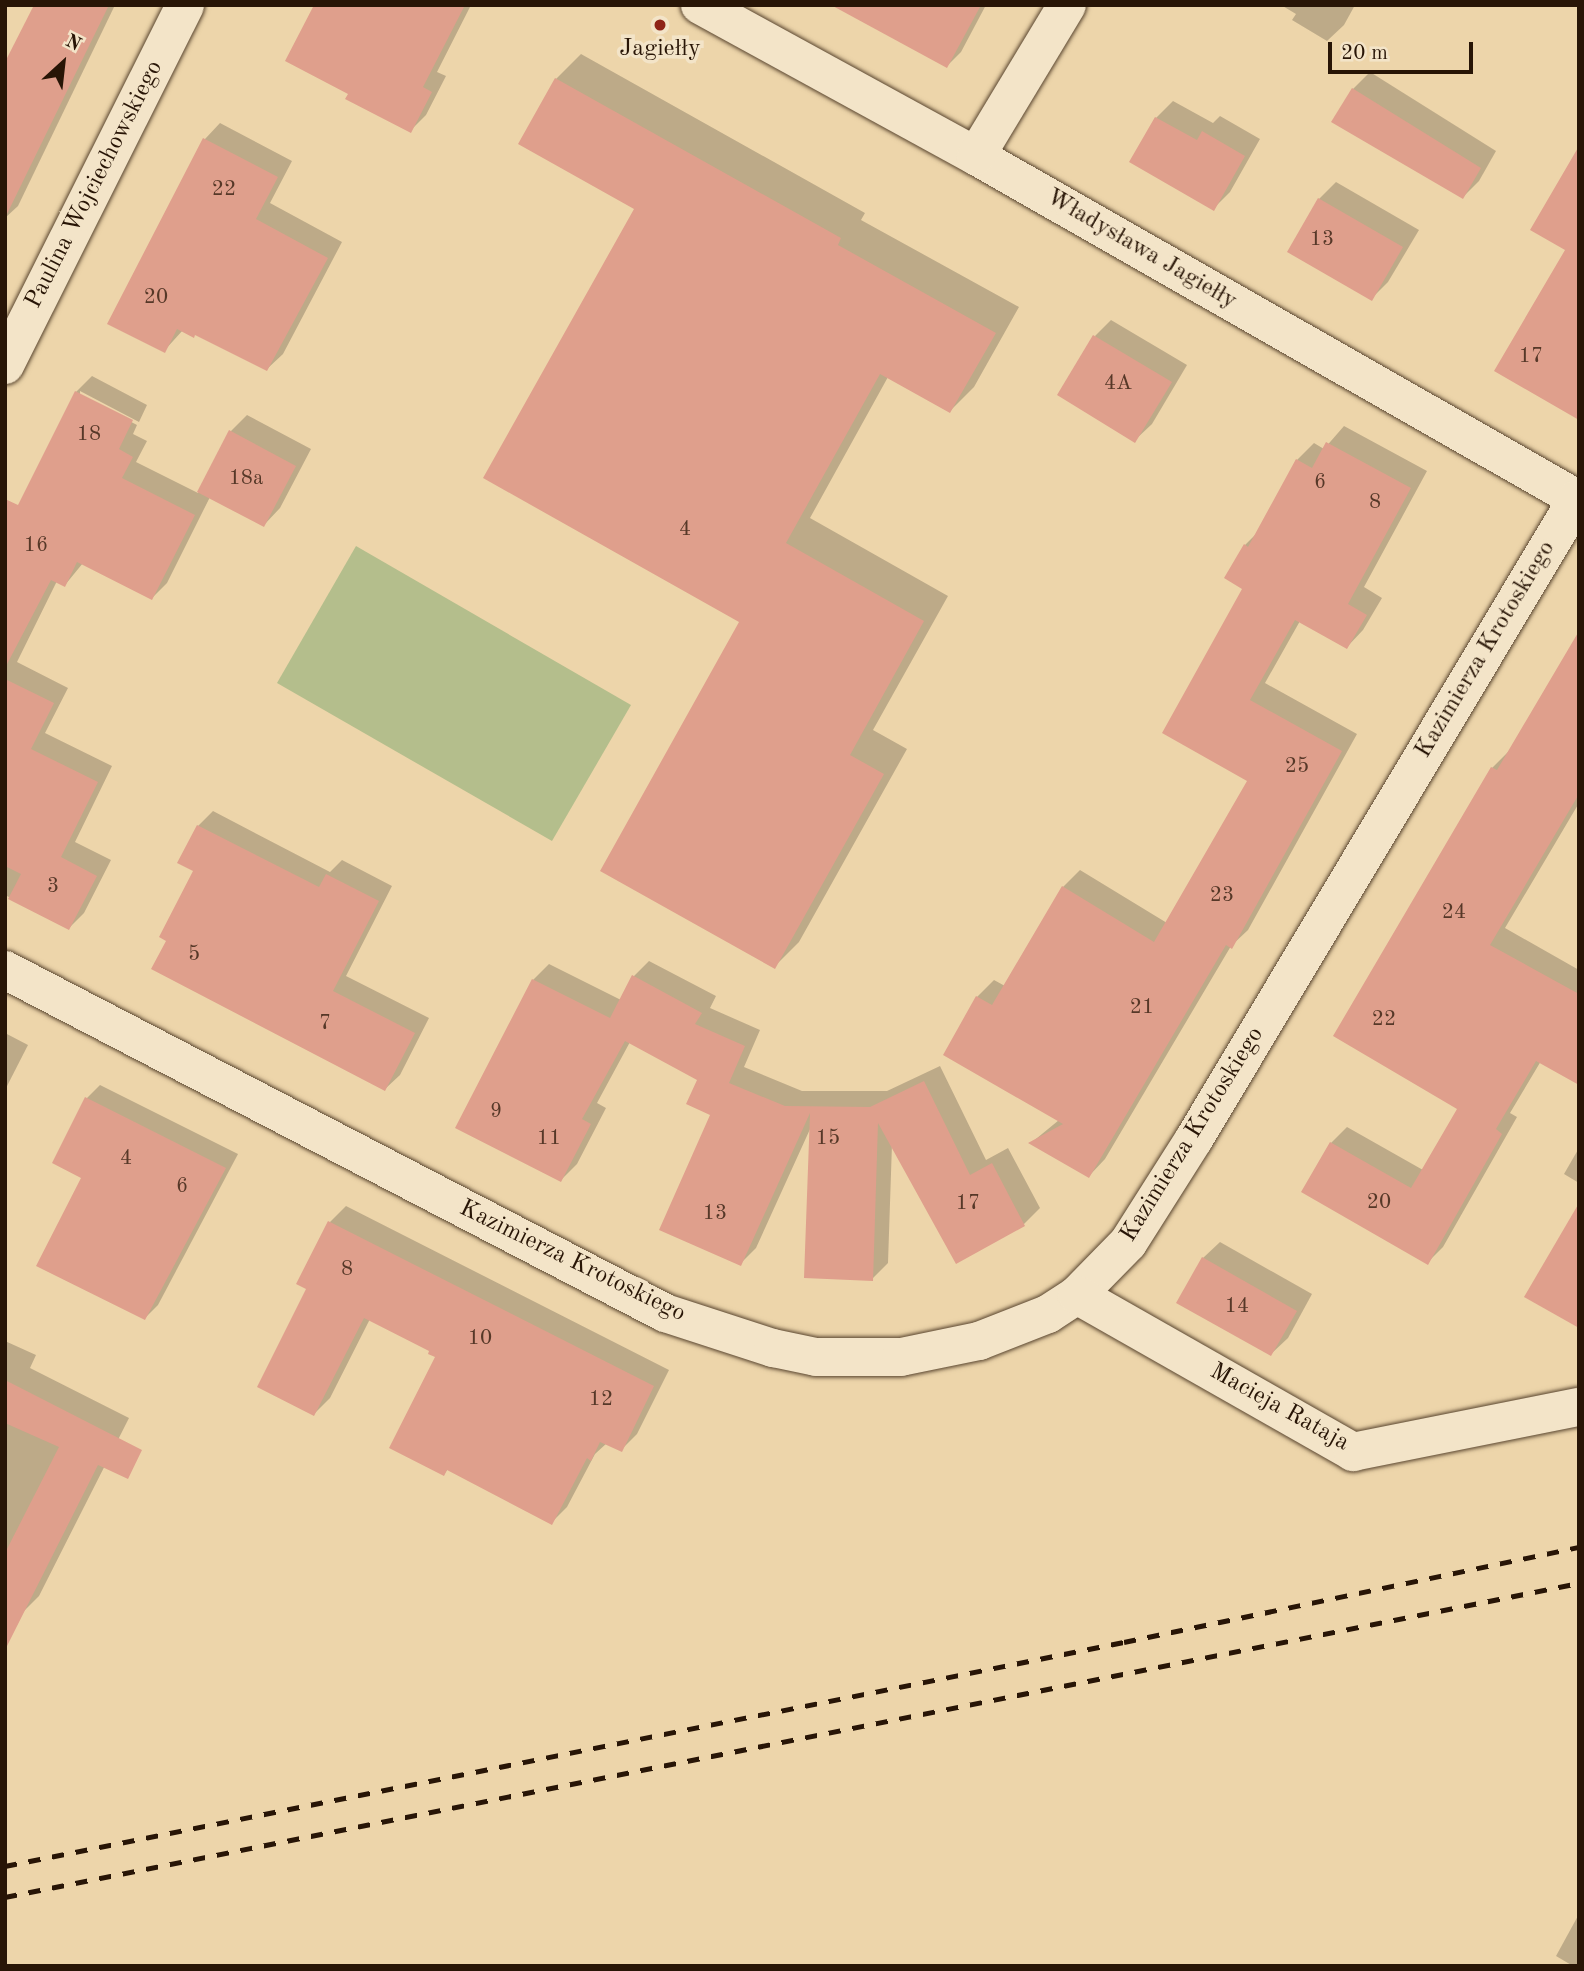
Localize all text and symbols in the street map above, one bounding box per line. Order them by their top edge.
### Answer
marker: Jagiełły [652,17,668,33]
north arrow [28,28,98,98]
scale bar [1332,28,1477,72]
text: N [62,32,84,56]
place label: Jagiełły [619,36,701,64]
text: 20 m [1341,43,1388,64]
street label: Paulina Wojciechowskiego [20,56,170,314]
house number: 22 [212,177,236,203]
street label: Władysława Jagiełły [1041,184,1241,316]
house number: 13 [1310,227,1334,253]
house number: 20 [144,285,168,311]
house number: 17 [1519,344,1543,370]
house number: 4A [1104,371,1132,397]
house number: 18 [77,422,101,448]
house number: 18a [229,466,263,492]
house number: 6 [1314,470,1326,496]
house number: 8 [1369,490,1381,516]
house number: 4 [679,517,691,543]
house number: 16 [24,533,48,559]
street label: Kazimierza Krotoskiego [1410,536,1562,764]
house number: 25 [1285,754,1309,780]
house number: 3 [47,874,59,900]
house number: 23 [1210,883,1234,909]
house number: 24 [1442,900,1466,926]
house number: 5 [188,942,200,968]
house number: 21 [1130,995,1154,1021]
house number: 22 [1372,1007,1396,1033]
house number: 7 [319,1011,331,1037]
street label: Kazimierza Krotoskiego [1115,1022,1271,1248]
house number: 9 [490,1099,502,1125]
house number: 11 [537,1126,561,1152]
house number: 15 [816,1126,840,1152]
house number: 4 [120,1146,132,1172]
house number: 6 [176,1174,188,1200]
house number: 20 [1367,1190,1391,1216]
house number: 17 [956,1191,980,1217]
street label: Kazimierza Krotoskiego [454,1195,690,1329]
house number: 13 [703,1201,727,1227]
house number: 8 [341,1257,353,1283]
house number: 14 [1225,1294,1249,1320]
house number: 10 [468,1326,492,1352]
street label: Macieja Rataja [1204,1358,1354,1458]
house number: 12 [589,1387,613,1413]

